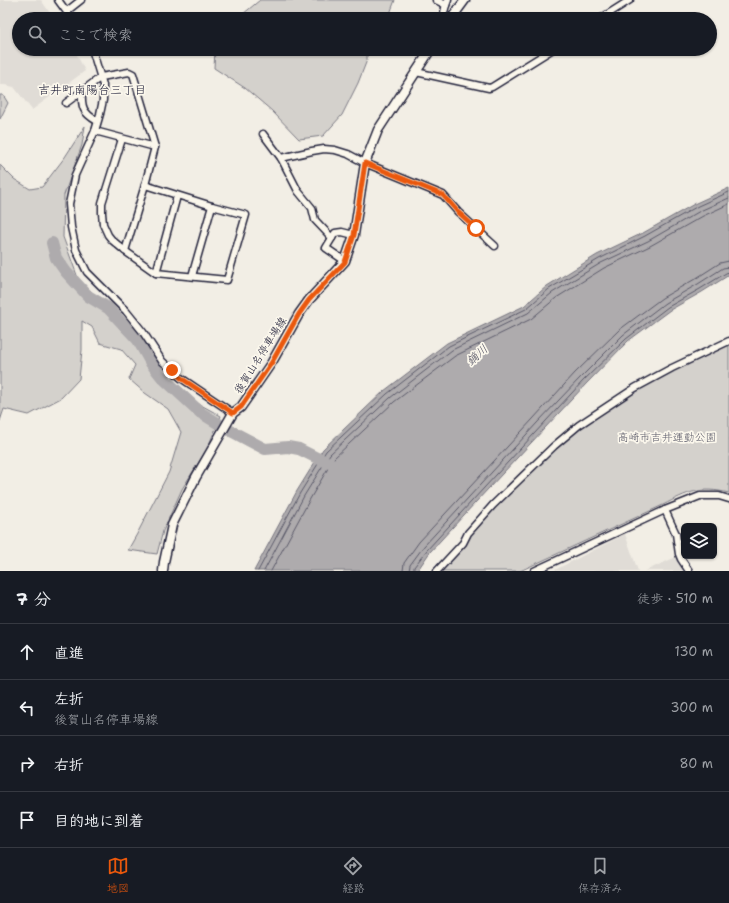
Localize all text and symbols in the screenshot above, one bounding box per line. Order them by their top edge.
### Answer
search box [12,12,717,56]
icon: search [26,23,48,45]
text: ここで検索 [58,25,133,45]
district label: 吉井町南陽台三丁目 [38,82,146,98]
route start [467,219,485,237]
street label: 後賀山名停車場線 [231,314,290,397]
water label: 鏑川 [463,341,491,369]
route end [163,361,181,379]
park label: 高崎市吉井運動公園 [618,430,717,445]
map controls [681,523,717,559]
button: layers [681,523,717,559]
text: 7 分 [16,588,51,610]
text: 徒歩 · 510 m [637,590,713,607]
icon: ahead [16,641,38,663]
text: 直進 [54,643,84,663]
text: 130 m [675,643,713,660]
text: 左折 [54,689,84,709]
icon: left [16,697,38,719]
text: 300 m [670,699,713,716]
text: 後賀山名停車場線 [54,711,158,728]
icon: right [16,753,38,775]
text: 右折 [54,755,84,775]
text: 80 m [679,755,713,772]
icon: arrive [16,809,38,831]
text: 目的地に到着 [54,811,144,831]
tab: 地図 [107,855,129,896]
tab: 経路 [342,855,364,896]
tab: 保存済み [578,855,622,896]

